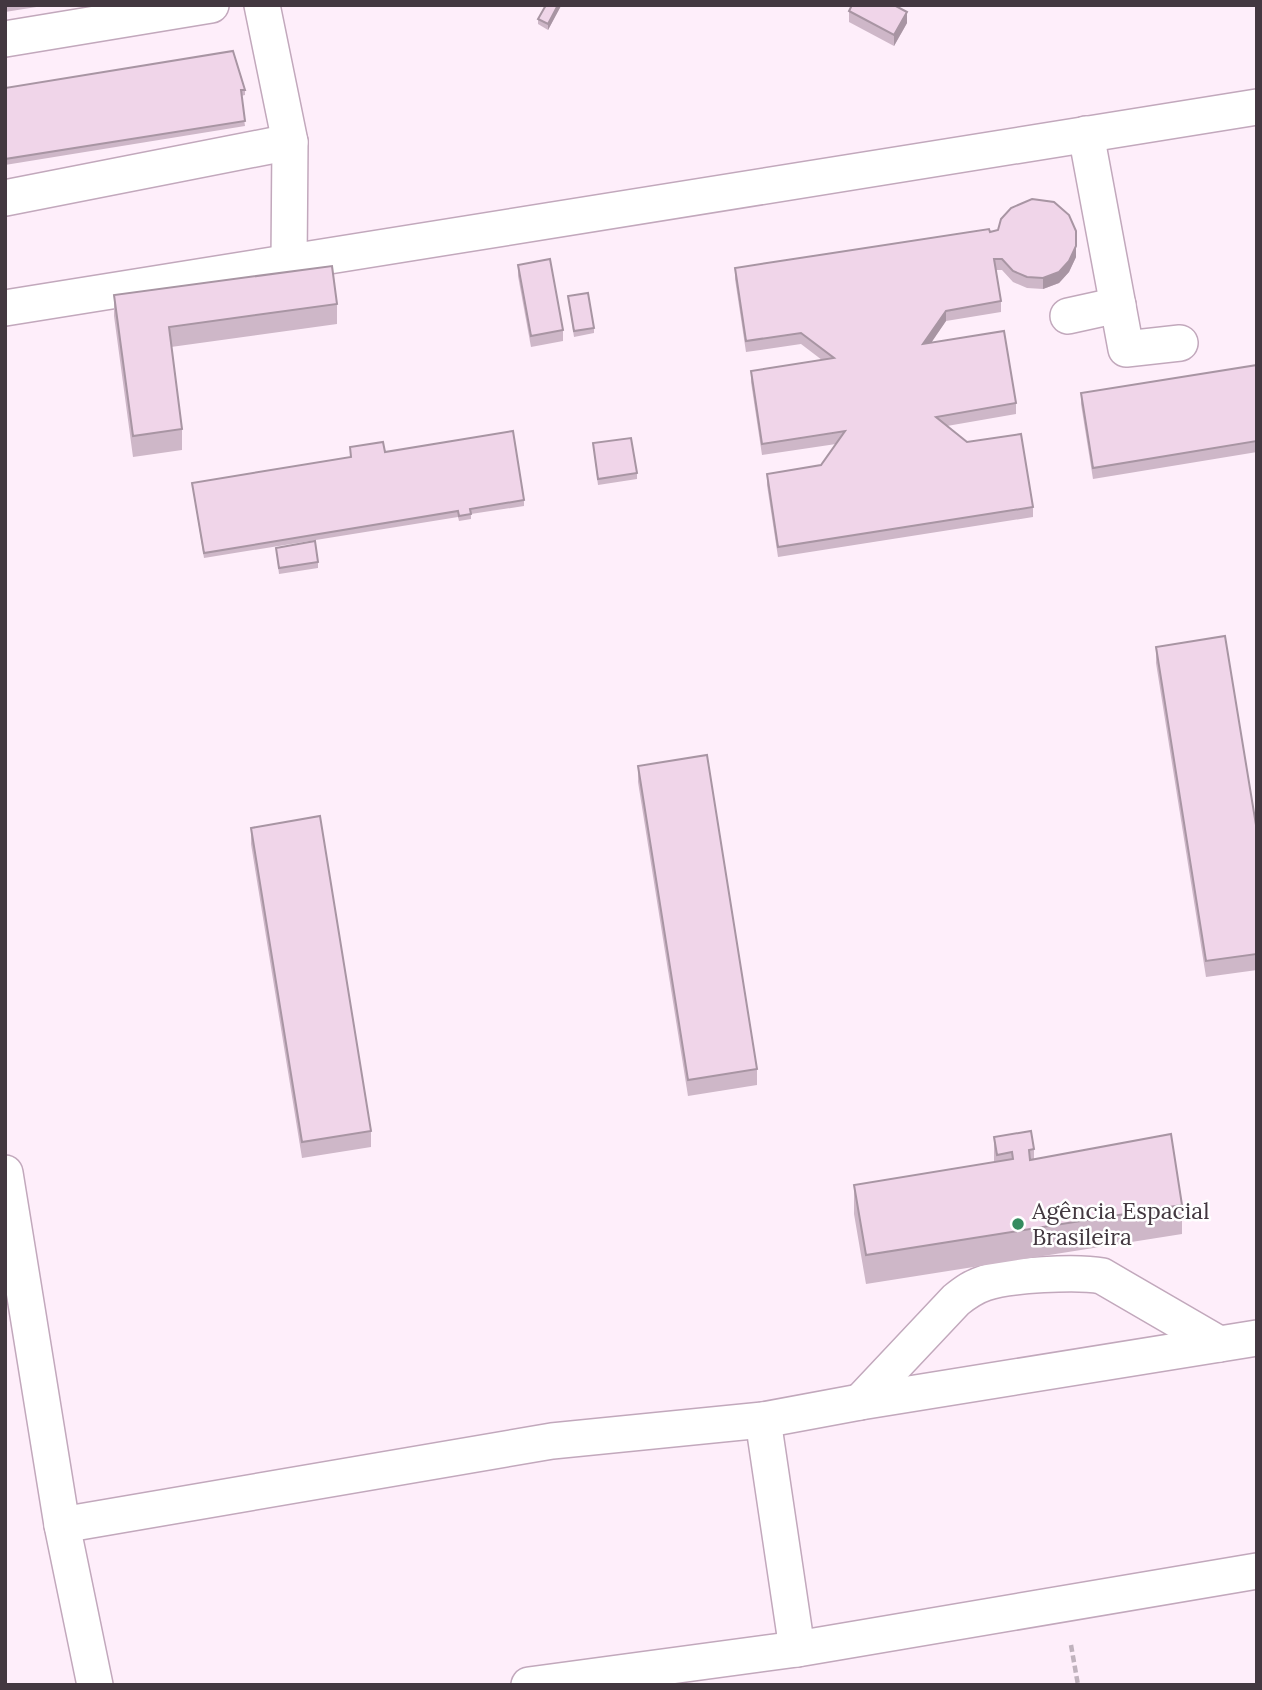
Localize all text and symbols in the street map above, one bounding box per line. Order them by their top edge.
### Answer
place label: Agência Espacial Brasileira [1031,1196,1209,1251]
marker: Agência Espacial Brasileira [1010,1216,1026,1232]

